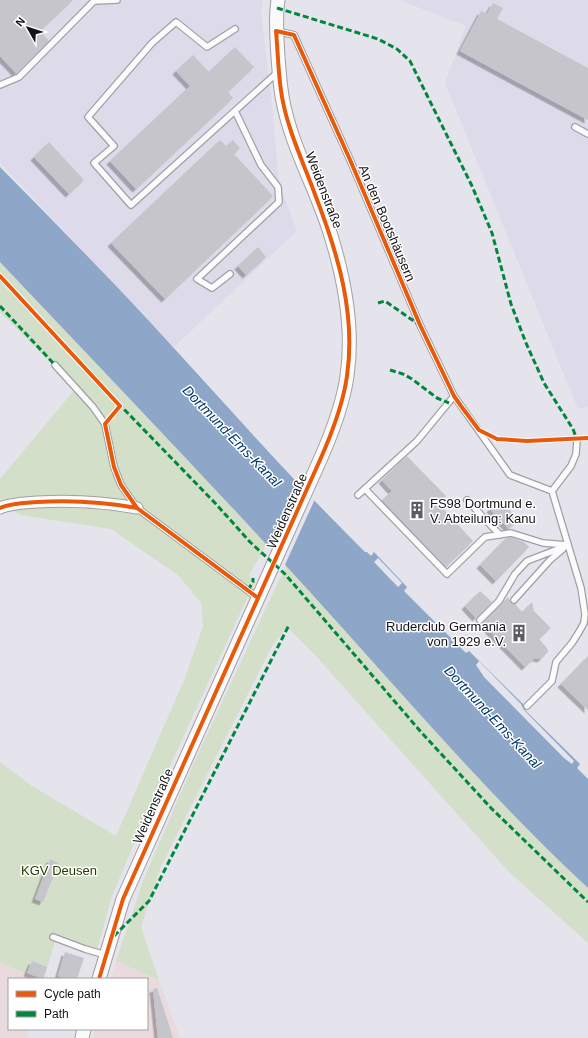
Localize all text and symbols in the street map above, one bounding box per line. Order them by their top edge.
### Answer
north arrow [8,8,48,48]
text: N [13,15,27,29]
street label: Weidenstraße [303,150,345,230]
street label: An den Bootshäusern [356,163,418,283]
water label: Dortmund-Ems-Kanal [179,382,285,491]
street label: Weidenstraße [264,471,310,551]
place label: FS98 Dortmund e. V. Abteilung: Kanu [430,496,536,526]
building icon: FS98 Dortmund e. V. Abteilung: Kanu [407,500,427,520]
place label: Ruderclub Germania von 1929 e.V. [386,619,507,649]
building icon: Ruderclub Germania von 1929 e.V. [509,623,529,643]
water label: Dortmund-Ems-Kanal [441,662,545,772]
street label: Weidenstraße [130,766,176,846]
park label: KGV Deusen [21,863,97,878]
legend [8,978,148,1030]
text: Cycle path [44,987,101,1001]
text: Path [44,1007,69,1021]

